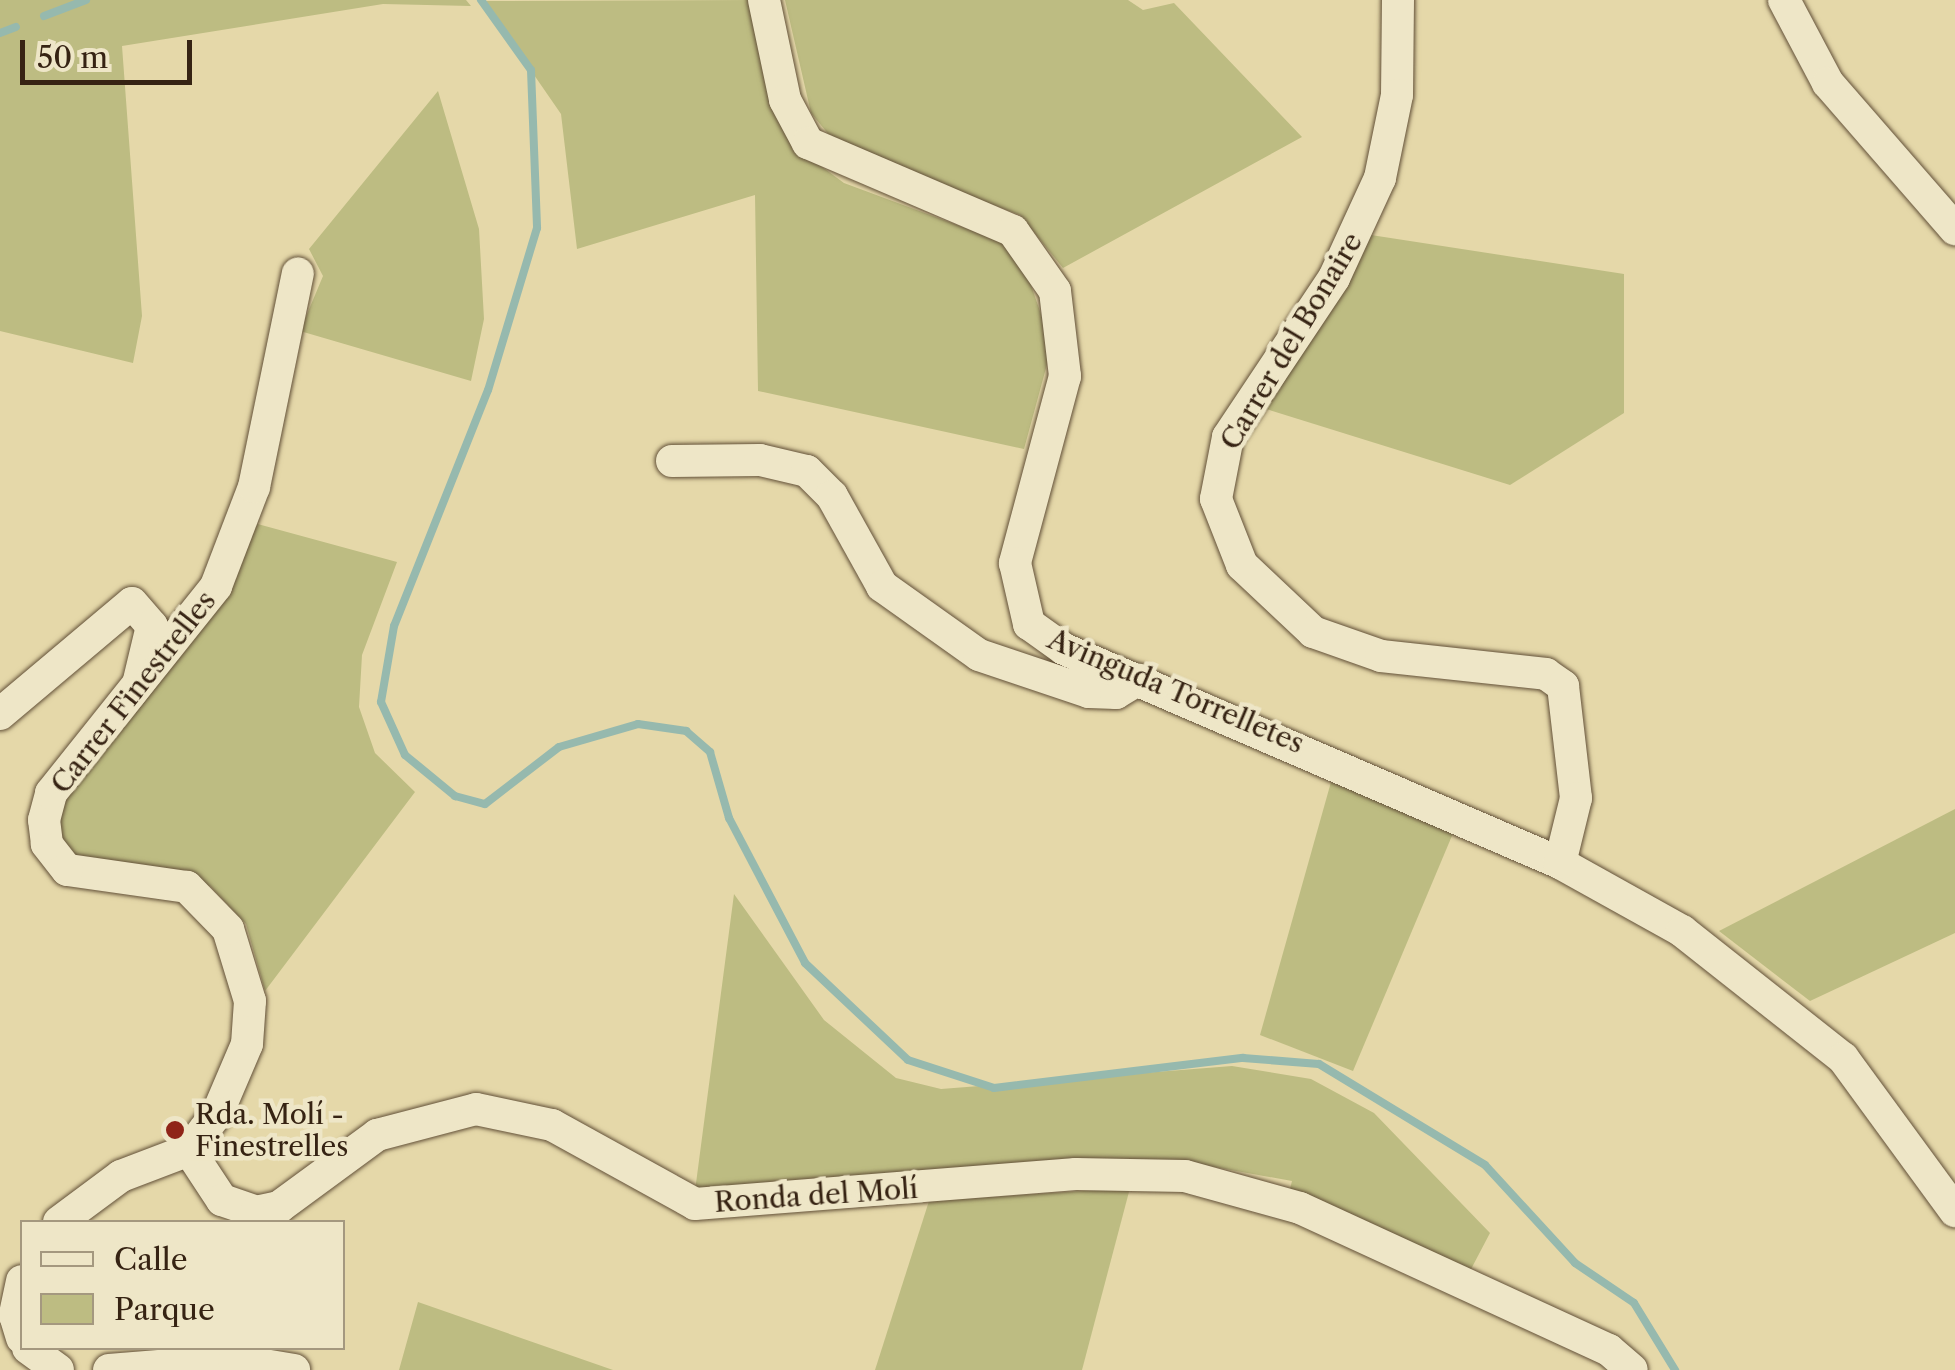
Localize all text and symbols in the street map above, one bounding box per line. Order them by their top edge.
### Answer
scale bar [25,20,198,82]
text: 50 m [37,39,108,76]
street label: Carrer del Bonaire [1213,226,1369,456]
street label: Carrer Finestrelles [43,584,223,800]
street label: Avinguda Torrelletes [1042,622,1310,760]
place label: Rda. Molí - Finestrelles [195,1097,348,1163]
marker: Rda. Molí - Finestrelles [164,1119,186,1141]
street label: Ronda del Molí [713,1171,919,1219]
legend [20,1220,345,1350]
text: Calle [114,1241,188,1278]
text: Parque [114,1291,215,1328]

